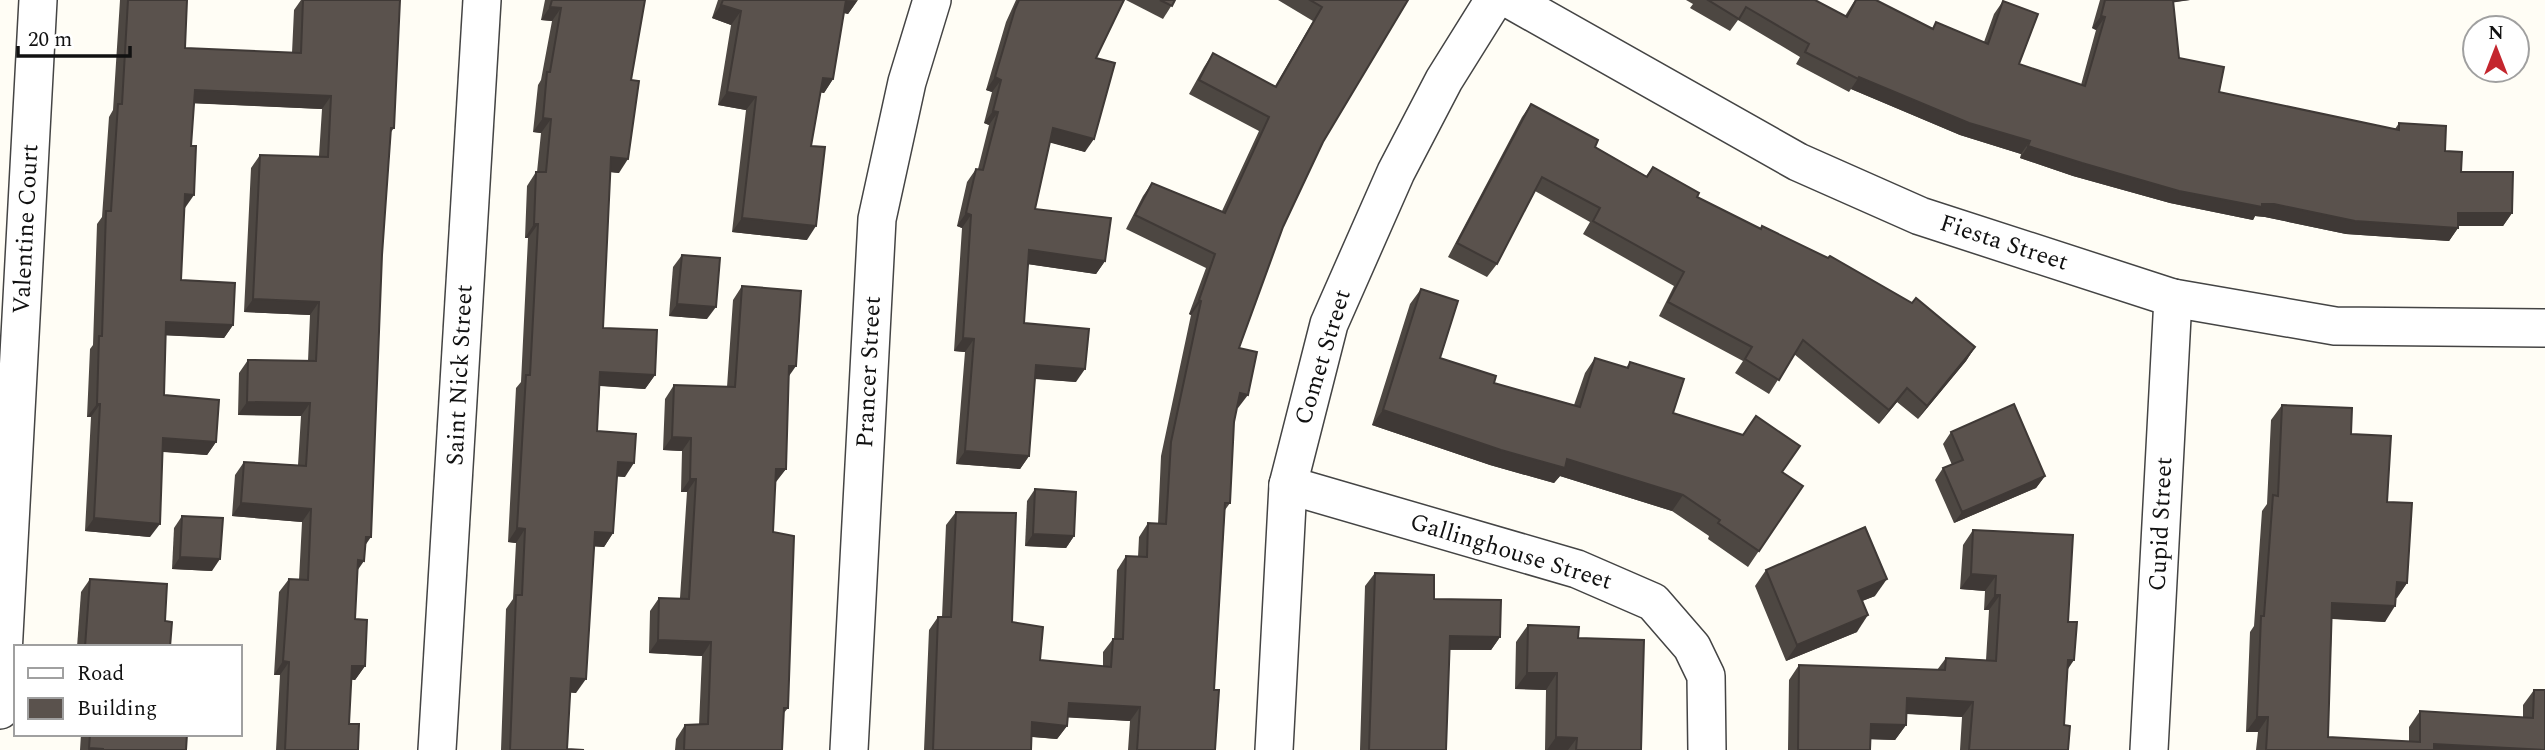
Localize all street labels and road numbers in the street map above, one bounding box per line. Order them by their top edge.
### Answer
street label: Valentine Court [4,143,48,315]
street label: Fiesta Street [1935,205,2073,281]
street label: Saint Nick Street [437,283,483,467]
street label: Comet Street [1285,285,1361,429]
street label: Prancer Street [847,295,891,449]
street label: Cupid Street [2140,456,2182,592]
street label: Gallinghouse Street [1405,504,1617,600]

